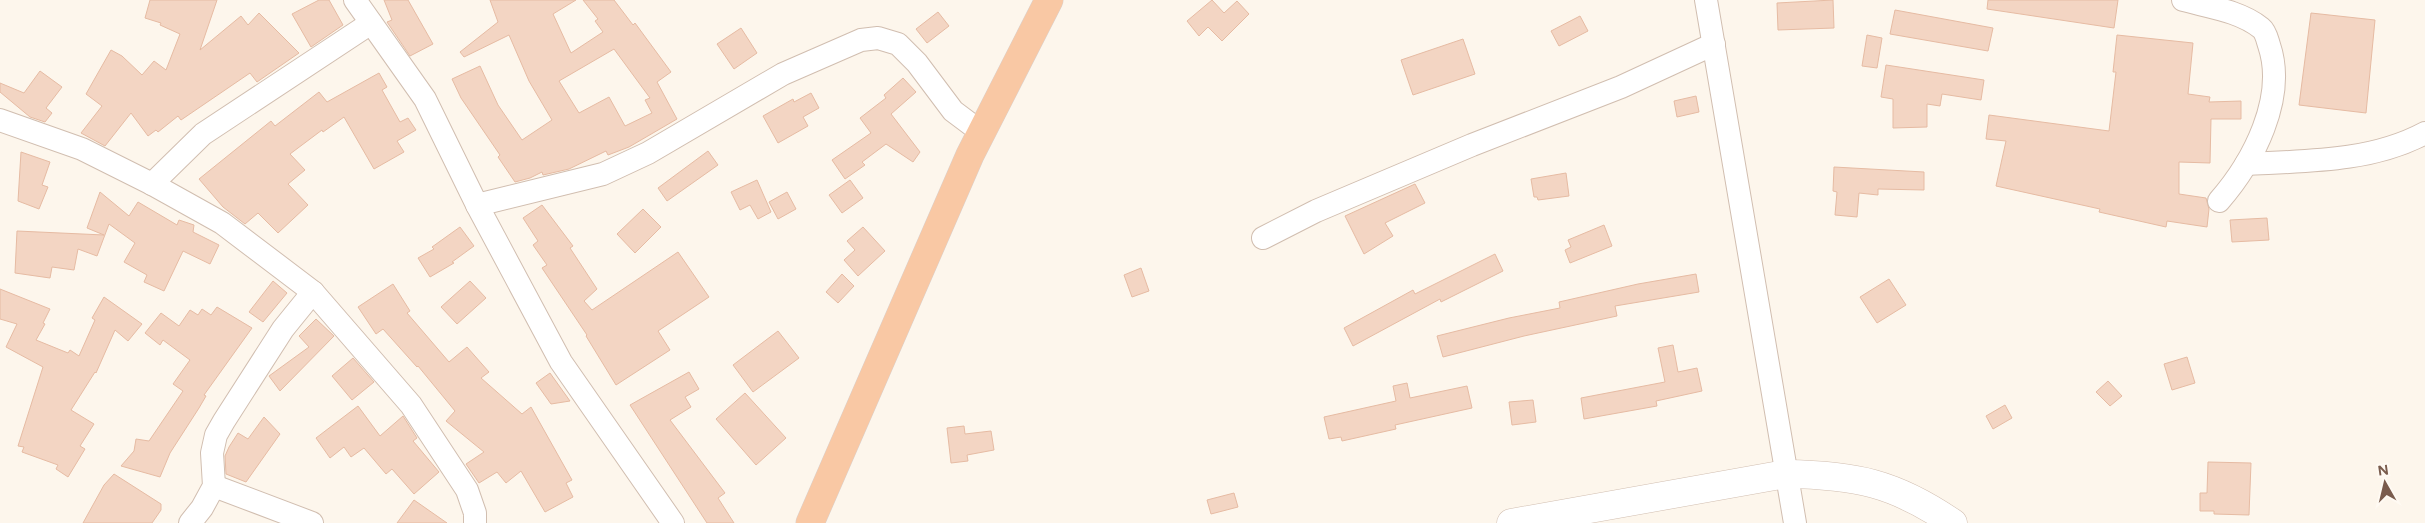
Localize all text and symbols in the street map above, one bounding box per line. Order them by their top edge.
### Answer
north arrow [2360,458,2410,508]
text: N [2377,461,2390,480]

